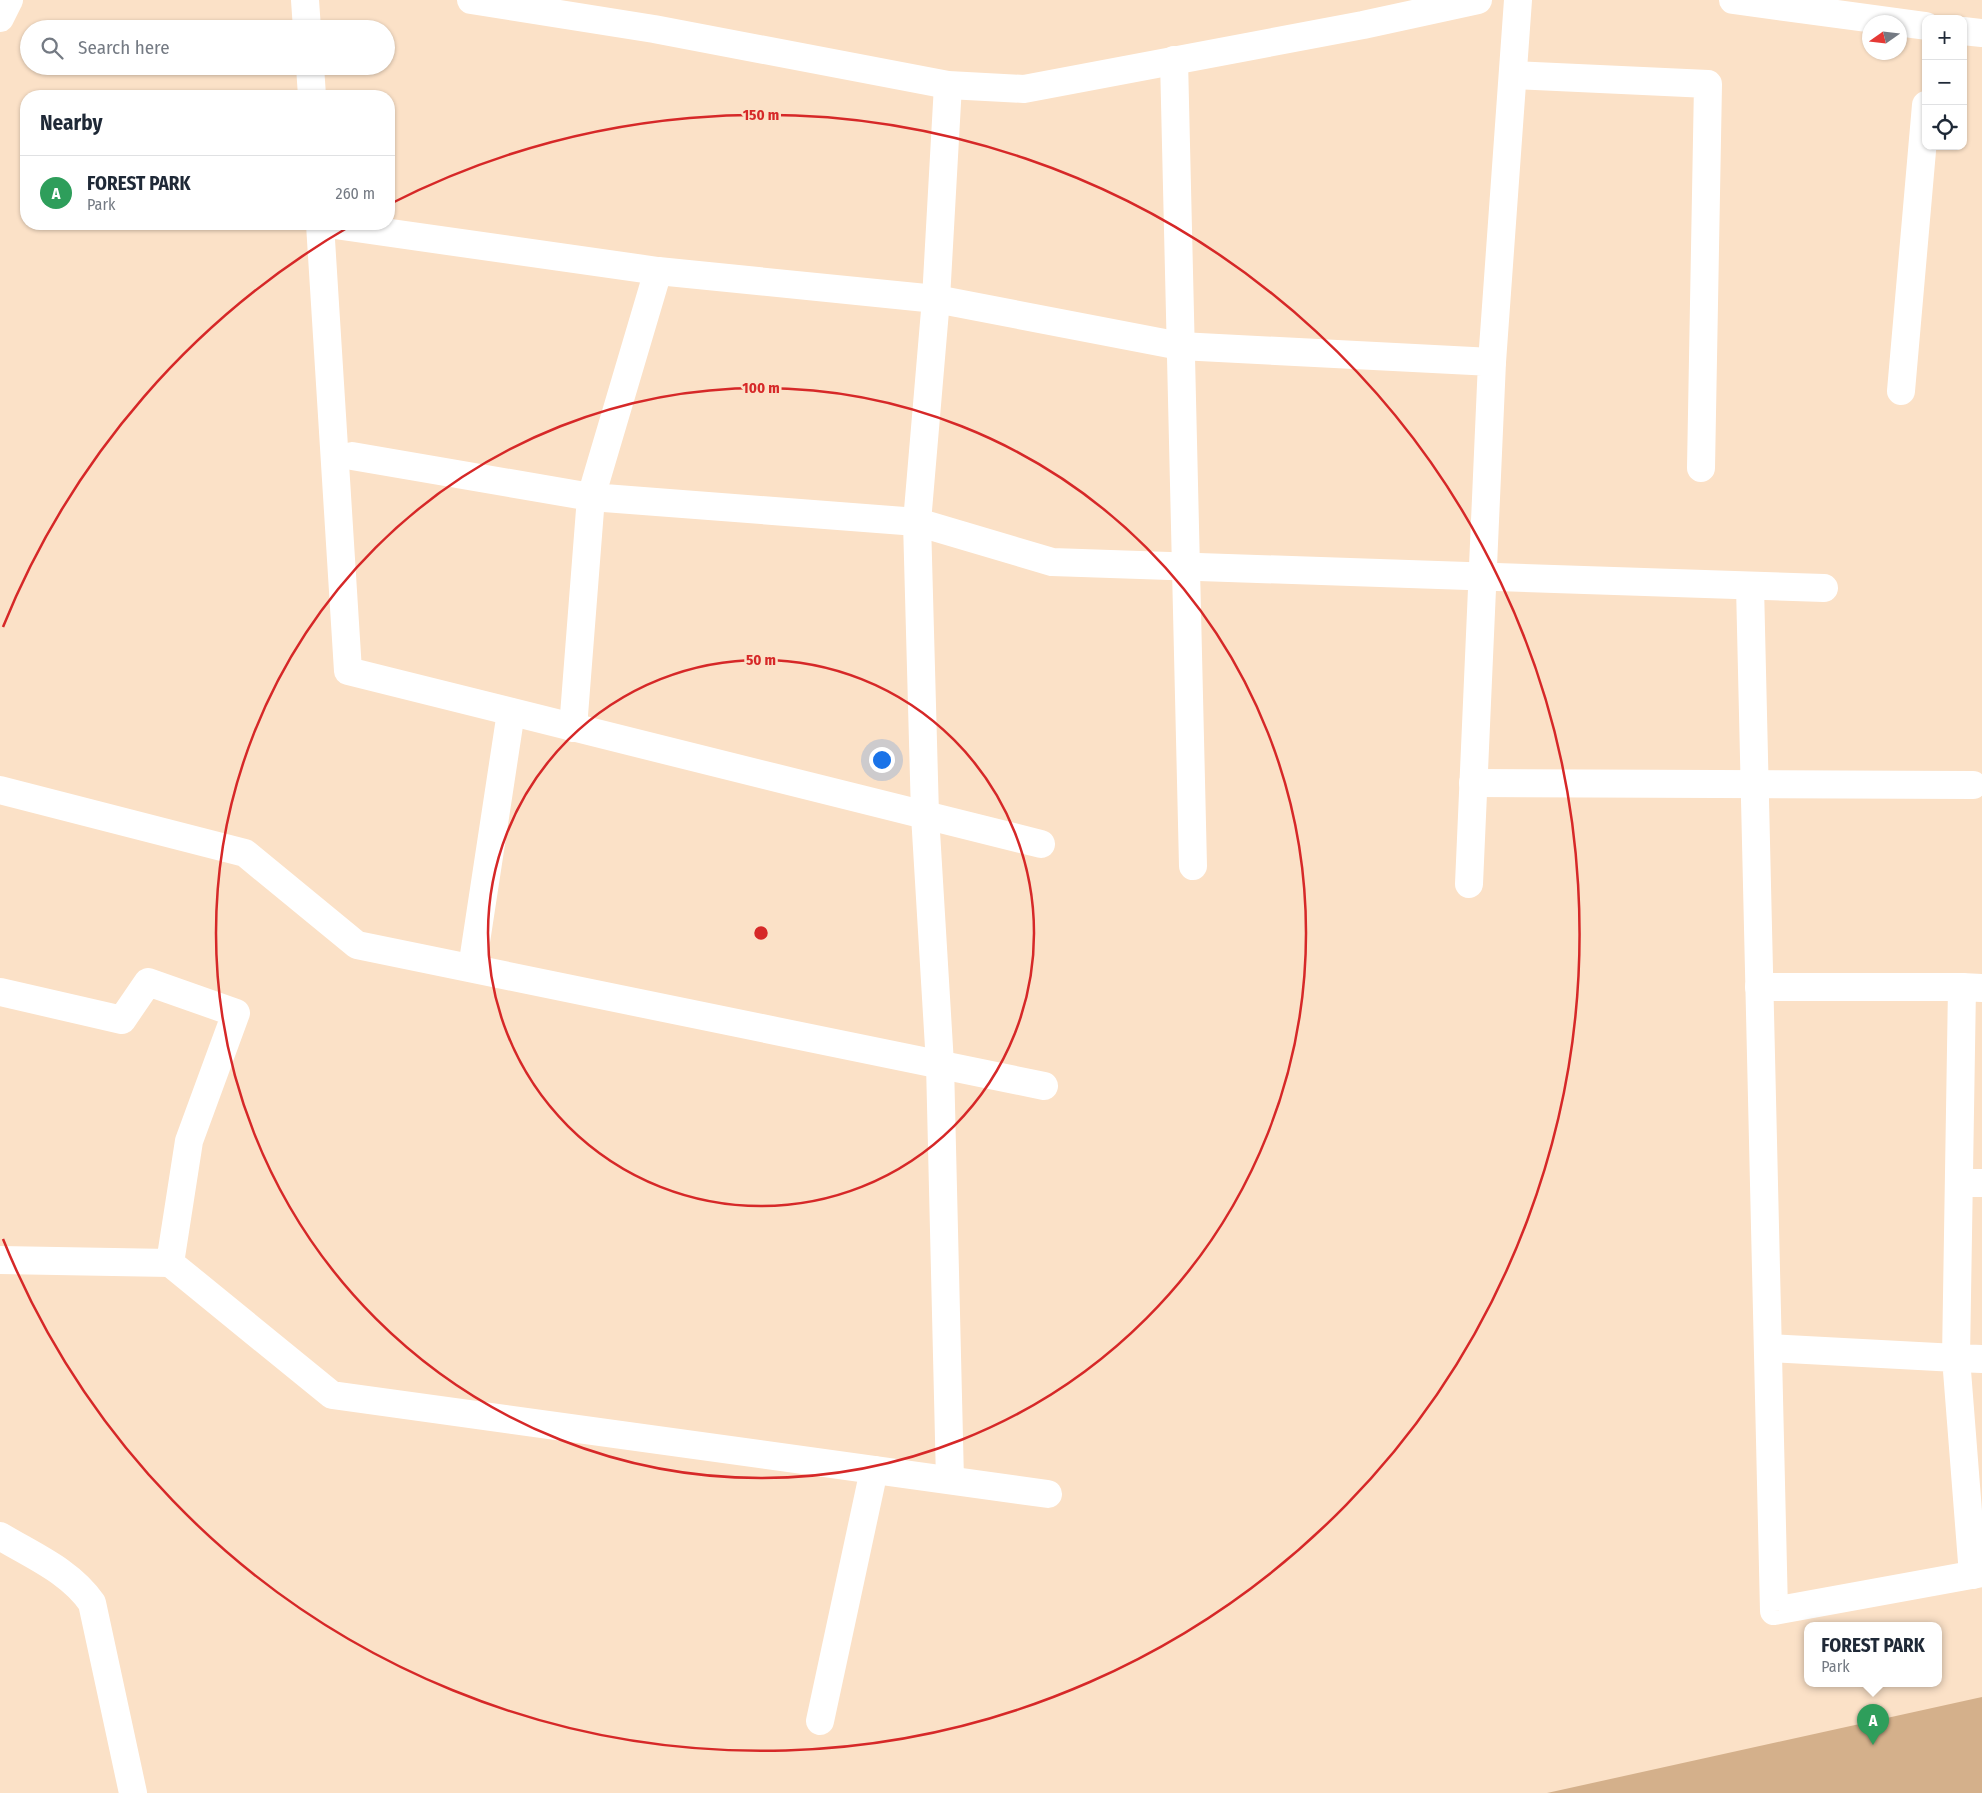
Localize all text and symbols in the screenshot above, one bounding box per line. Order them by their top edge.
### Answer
north arrow [1862,15,1907,60]
map controls [1922,15,1967,150]
button: + [1922,15,1967,60]
search box [20,20,395,75]
icon: search [38,34,66,62]
text: Search here [78,36,170,59]
button: − [1922,60,1967,105]
button: locate [1922,105,1967,150]
text: 150 m [743,106,779,124]
text: Nearby [40,110,102,136]
text: FOREST PARK [87,172,190,195]
text: A [52,184,60,203]
text: 260 m [336,184,375,203]
text: Park [87,195,115,214]
text: 100 m [742,379,780,397]
text: 50 m [746,651,776,669]
your location [869,747,895,773]
centre of rings [752,924,770,942]
popup [1804,1622,1942,1687]
text: FOREST PARK [1821,1634,1925,1657]
text: Park [1821,1657,1850,1676]
pin: A [1857,1704,1889,1745]

